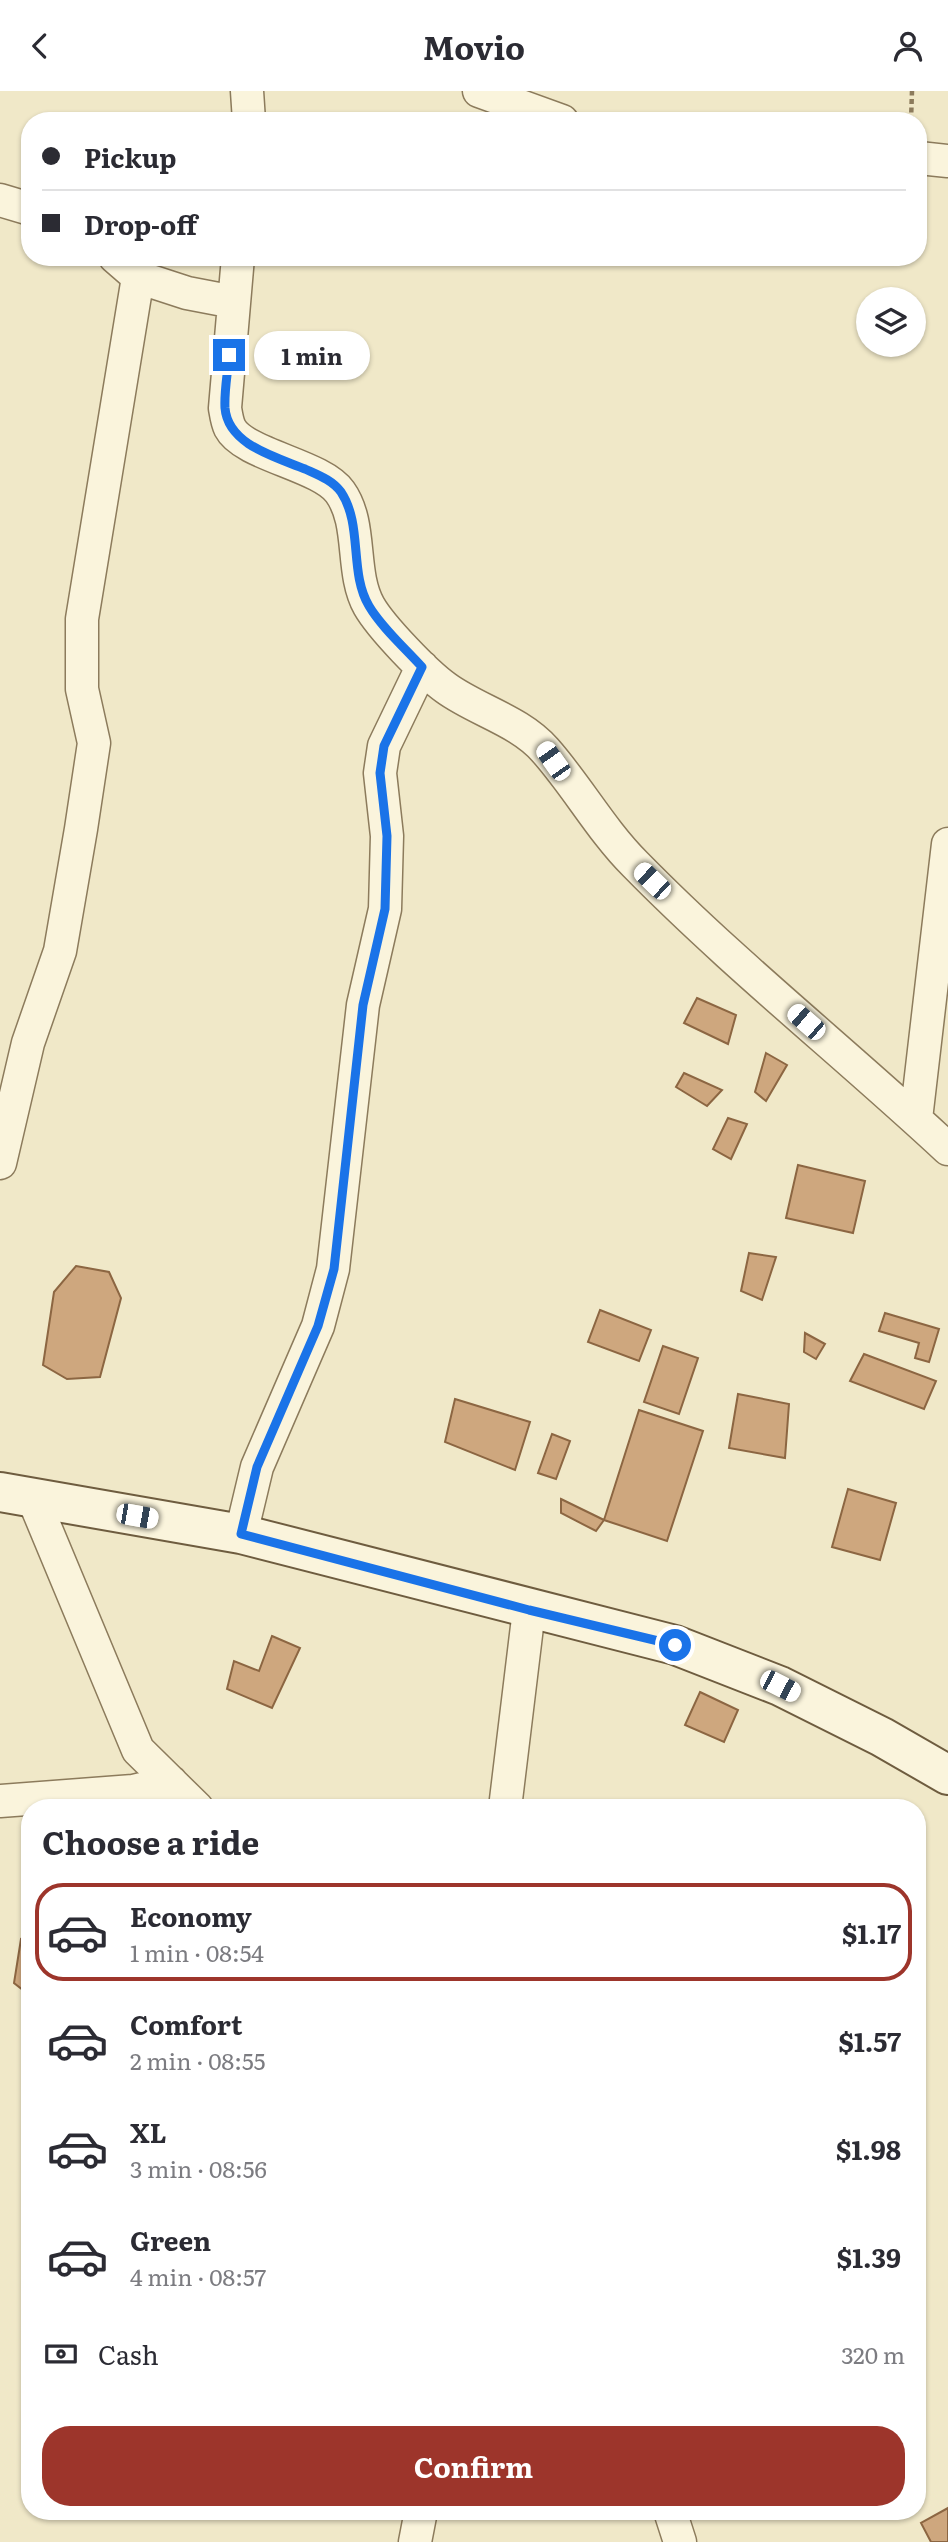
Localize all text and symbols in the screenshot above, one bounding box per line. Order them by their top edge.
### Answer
text: Movio [423,22,525,70]
icon: back [21,27,59,65]
icon: person [889,27,927,65]
text: Pickup [84,137,176,176]
text: Drop-off [84,204,197,243]
map controls [856,287,926,357]
button: layers [856,287,926,357]
callout: 1 min [254,331,369,379]
text: 1 min [281,338,343,372]
route end [213,339,245,371]
car [533,738,574,784]
car [630,859,675,903]
car [784,1000,829,1044]
car [115,1502,160,1530]
route start [659,1629,691,1661]
car [757,1667,804,1705]
text: Choose a ride [42,1817,259,1865]
text: Economy [130,1896,252,1935]
icon: car [46,1901,109,1964]
text: $1.17 [842,1913,901,1952]
text: 1 min · 08:54 [130,1935,264,1969]
text: Comfort [130,2004,242,2043]
icon: car [46,2009,109,2072]
text: $1.57 [838,2021,901,2060]
text: 2 min · 08:55 [130,2043,265,2077]
text: XL [130,2112,167,2151]
icon: car [46,2117,109,2180]
text: $1.98 [836,2129,901,2168]
text: 3 min · 08:56 [130,2151,267,2185]
text: Green [130,2220,211,2259]
icon: car [46,2225,109,2288]
text: $1.39 [837,2237,901,2276]
text: 4 min · 08:57 [130,2259,266,2293]
text: Cash [98,2334,159,2373]
icon: cash [42,2335,80,2373]
text: 320 m [841,2337,905,2371]
button: Confirm [42,2426,905,2506]

